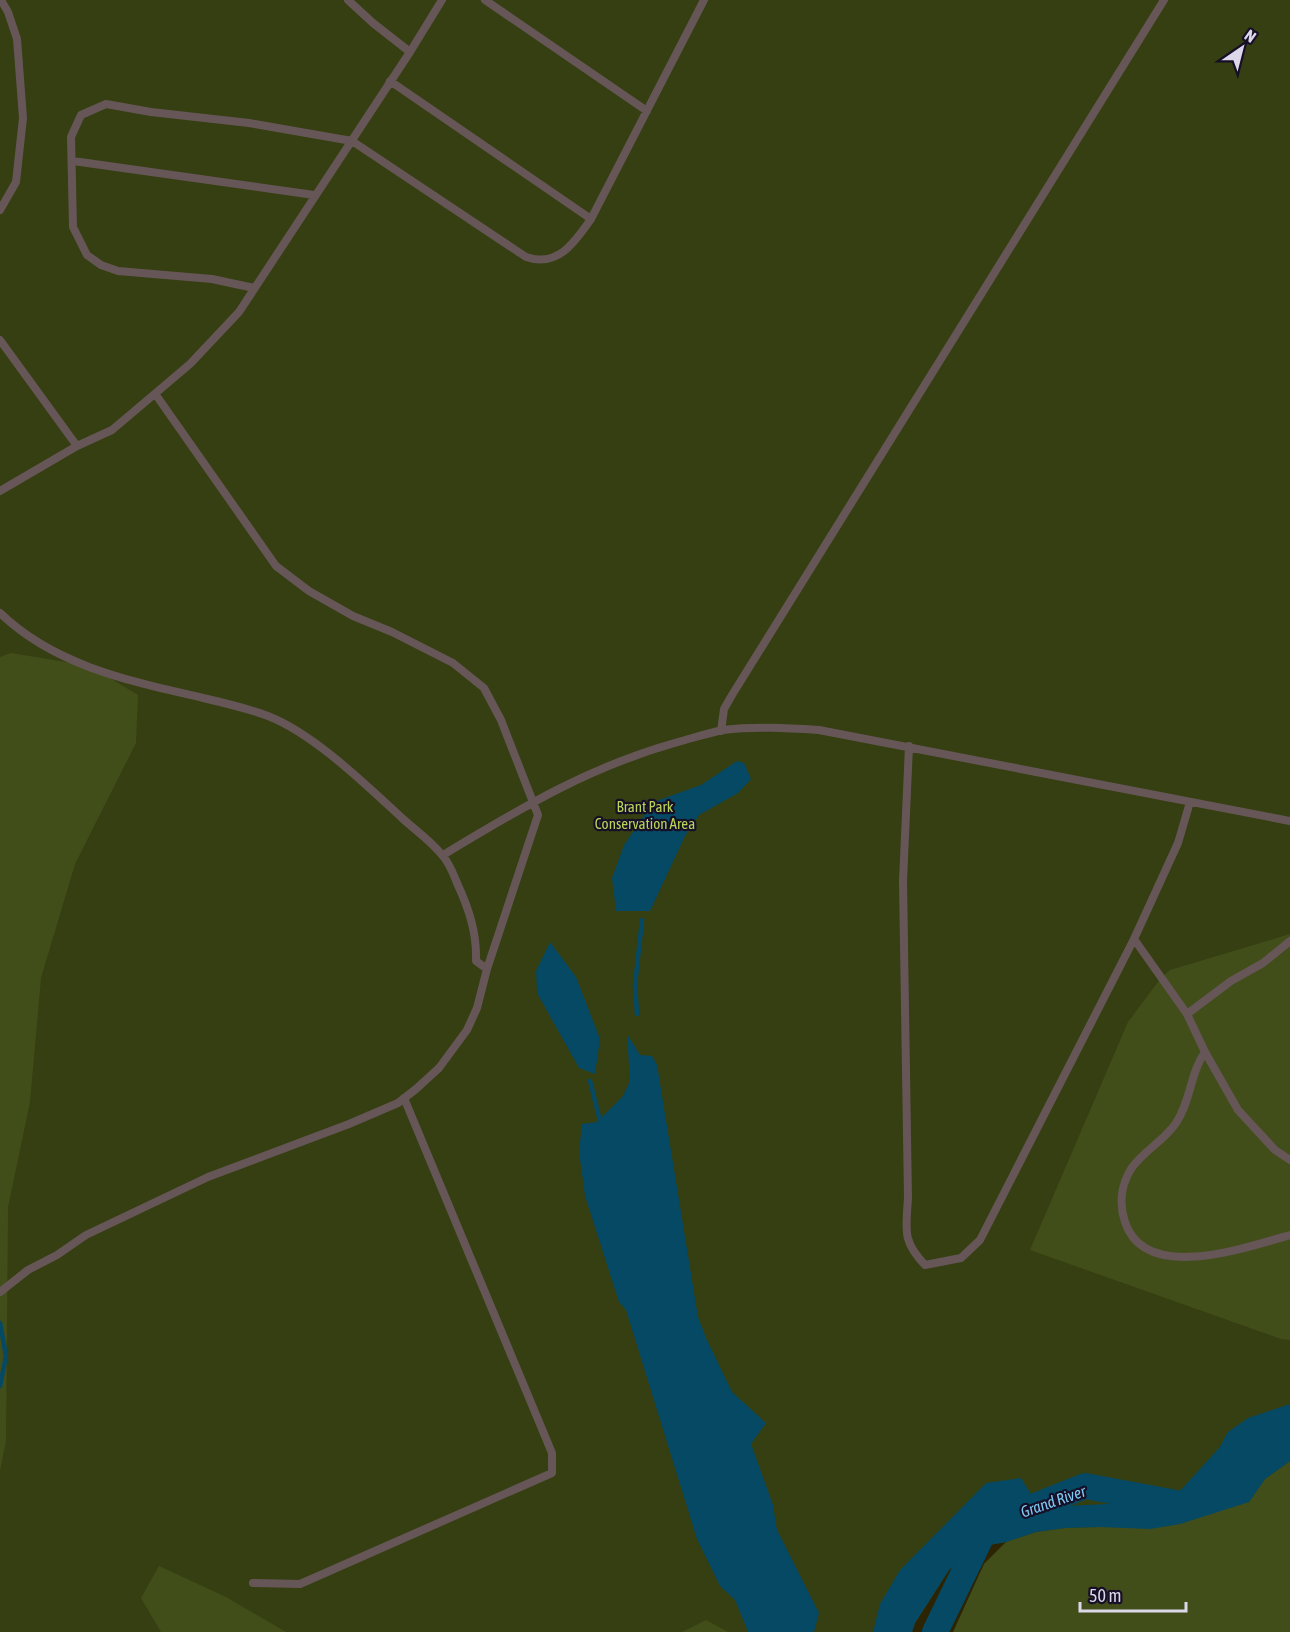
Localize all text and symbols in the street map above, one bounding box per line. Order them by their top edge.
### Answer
north arrow [1212,18,1272,78]
text: N [1242,26,1260,46]
park label: Brant Park Conservation Area [595,798,695,832]
water label: Grand River [1018,1481,1089,1521]
scale bar [1080,1575,1186,1613]
text: 50 m [1089,1585,1121,1606]

